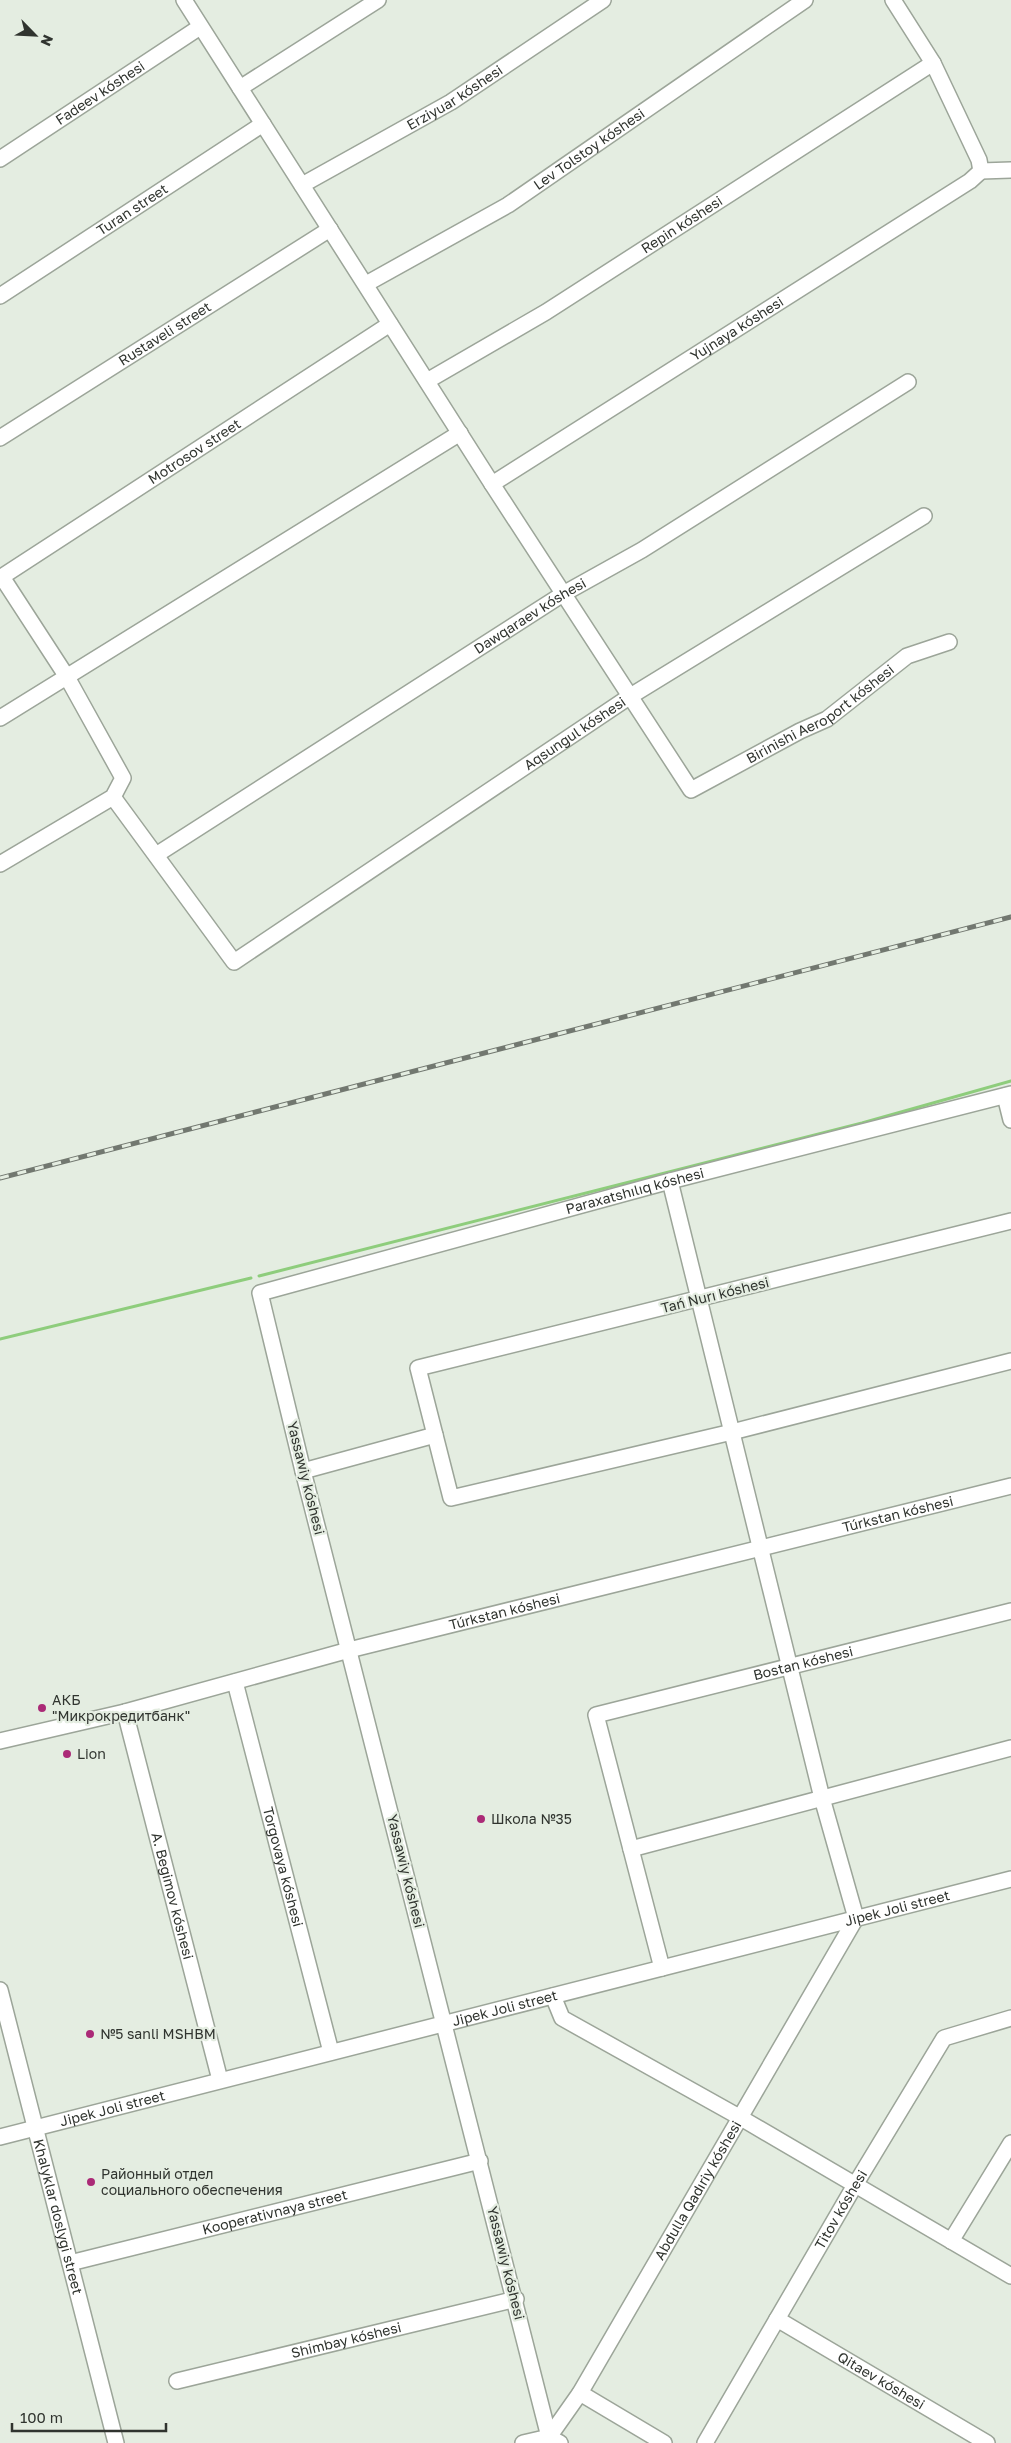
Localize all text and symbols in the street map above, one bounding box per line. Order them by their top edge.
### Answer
north arrow [10,10,60,60]
text: N [37,32,57,49]
street label: Fadeev kóshesi [52,57,148,128]
street label: Erziyuar kóshesi [403,61,506,133]
street label: Lev Tolstoy kóshesi [530,104,648,193]
street label: Turan street [93,180,171,239]
street label: Repin kóshesi [638,192,725,257]
street label: Yujnaya kóshesi [687,293,786,364]
street label: Rustaveli street [115,298,214,369]
street label: Motrosov street [145,415,244,487]
street label: Dawqaraev kóshesi [471,574,589,657]
street label: Birinishi Aeroport kóshesi [743,661,897,767]
street label: Aqsungul kóshesi [520,693,629,773]
street label: Paraxatshılıq kóshesi [564,1164,706,1217]
street label: Tań Nurı kóshesi [659,1273,771,1316]
street label: Yassawiy kóshesi [284,1419,329,1536]
street label: Túrkstan kóshesi [840,1492,955,1536]
street label: Túrkstan kóshesi [447,1589,562,1633]
street label: Bostan kóshesi [751,1642,855,1683]
place label: АКБ "Микрокредитбанк" [52,1691,190,1724]
marker: АКБ "Микрокредитбанк" [36,1702,48,1714]
place label: Lion [77,1745,106,1762]
marker: Lion [61,1748,73,1760]
street label: Torgovaya kóshesi [260,1805,307,1929]
place label: Школа №35 [491,1810,572,1827]
street label: Yassawiy kóshesi [384,1812,429,1929]
marker: Школа №35 [475,1813,487,1825]
street label: A. Begimov kóshesi [148,1831,198,1961]
street label: Jipek Joli street [843,1886,951,1929]
street label: Jipek Joli street [450,1986,559,2029]
place label: №5 sanli MSHBM [100,2025,216,2042]
marker: №5 sanli MSHBM [84,2028,96,2040]
street label: Jipek Joli street [58,2086,167,2129]
street label: Abdulla Qadıriy kóshesi [650,2117,744,2263]
street label: Khalyklar doslygi street [30,2137,87,2296]
place label: Районный отдел социального обеспечения [101,2165,283,2198]
street label: Titov kóshesi [811,2167,870,2252]
marker: Районный отдел социального обеспечения [85,2176,97,2188]
street label: Kooperativnaya street [200,2185,349,2238]
street label: Yassawiy kóshesi [484,2204,529,2321]
street label: Shimbay kóshesi [289,2318,403,2361]
street label: Qitaev kóshesi [835,2348,928,2412]
scale bar [12,2400,166,2432]
text: 100 m [20,2408,63,2426]

